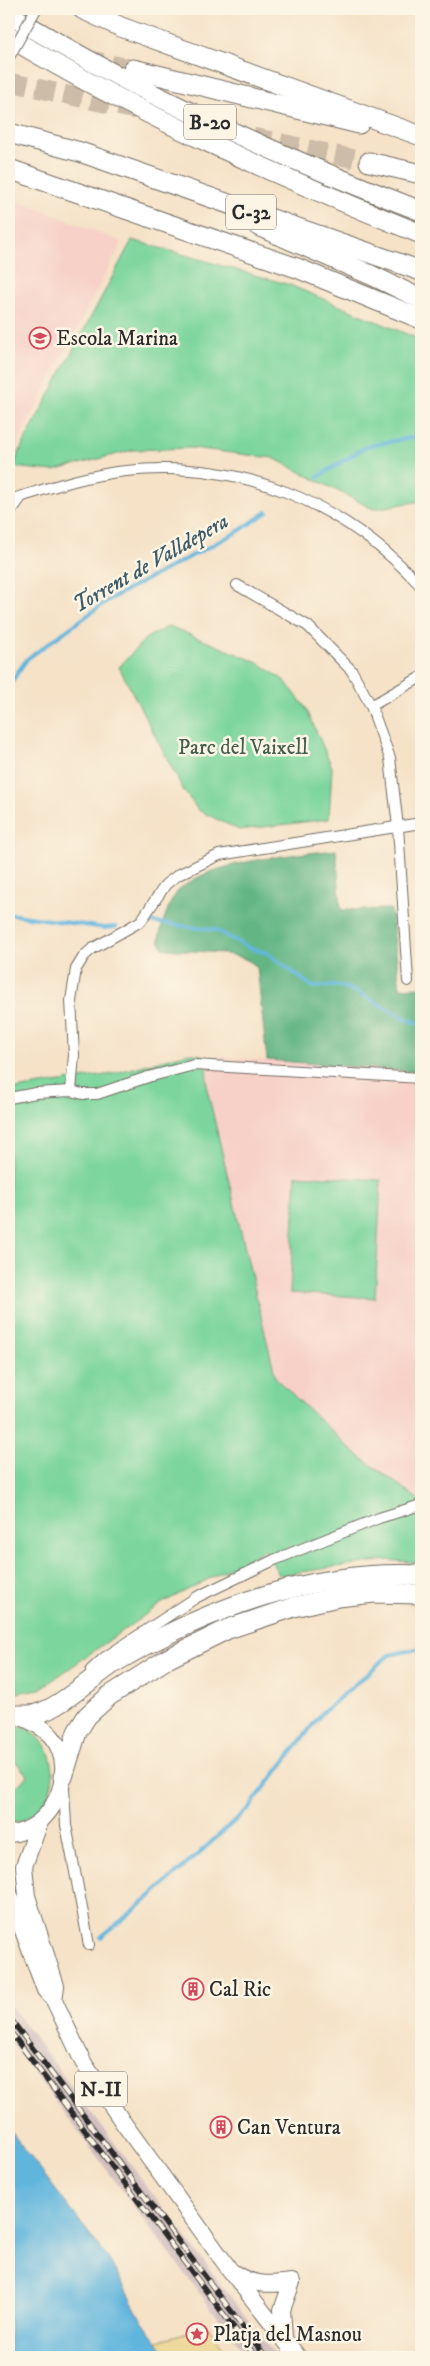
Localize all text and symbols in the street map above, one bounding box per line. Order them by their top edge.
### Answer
road number: B-20 [184,104,236,140]
road number: C-32 [226,194,276,230]
school or university icon: Escola Marina [28,326,52,350]
place label: Escola Marina [56,326,178,352]
water label: Torrent de Valldepera [68,508,234,619]
park label: Parc del Vaixell [178,735,309,761]
building icon: Cal Ric [181,1977,205,2001]
place label: Cal Ric [209,1977,271,2003]
road number: N-II [75,2072,127,2106]
building icon: Can Ventura [209,2115,233,2139]
place label: Can Ventura [237,2115,341,2141]
place icon: Platja del Masnou [185,2322,209,2346]
place label: Platja del Masnou [213,2322,362,2348]

